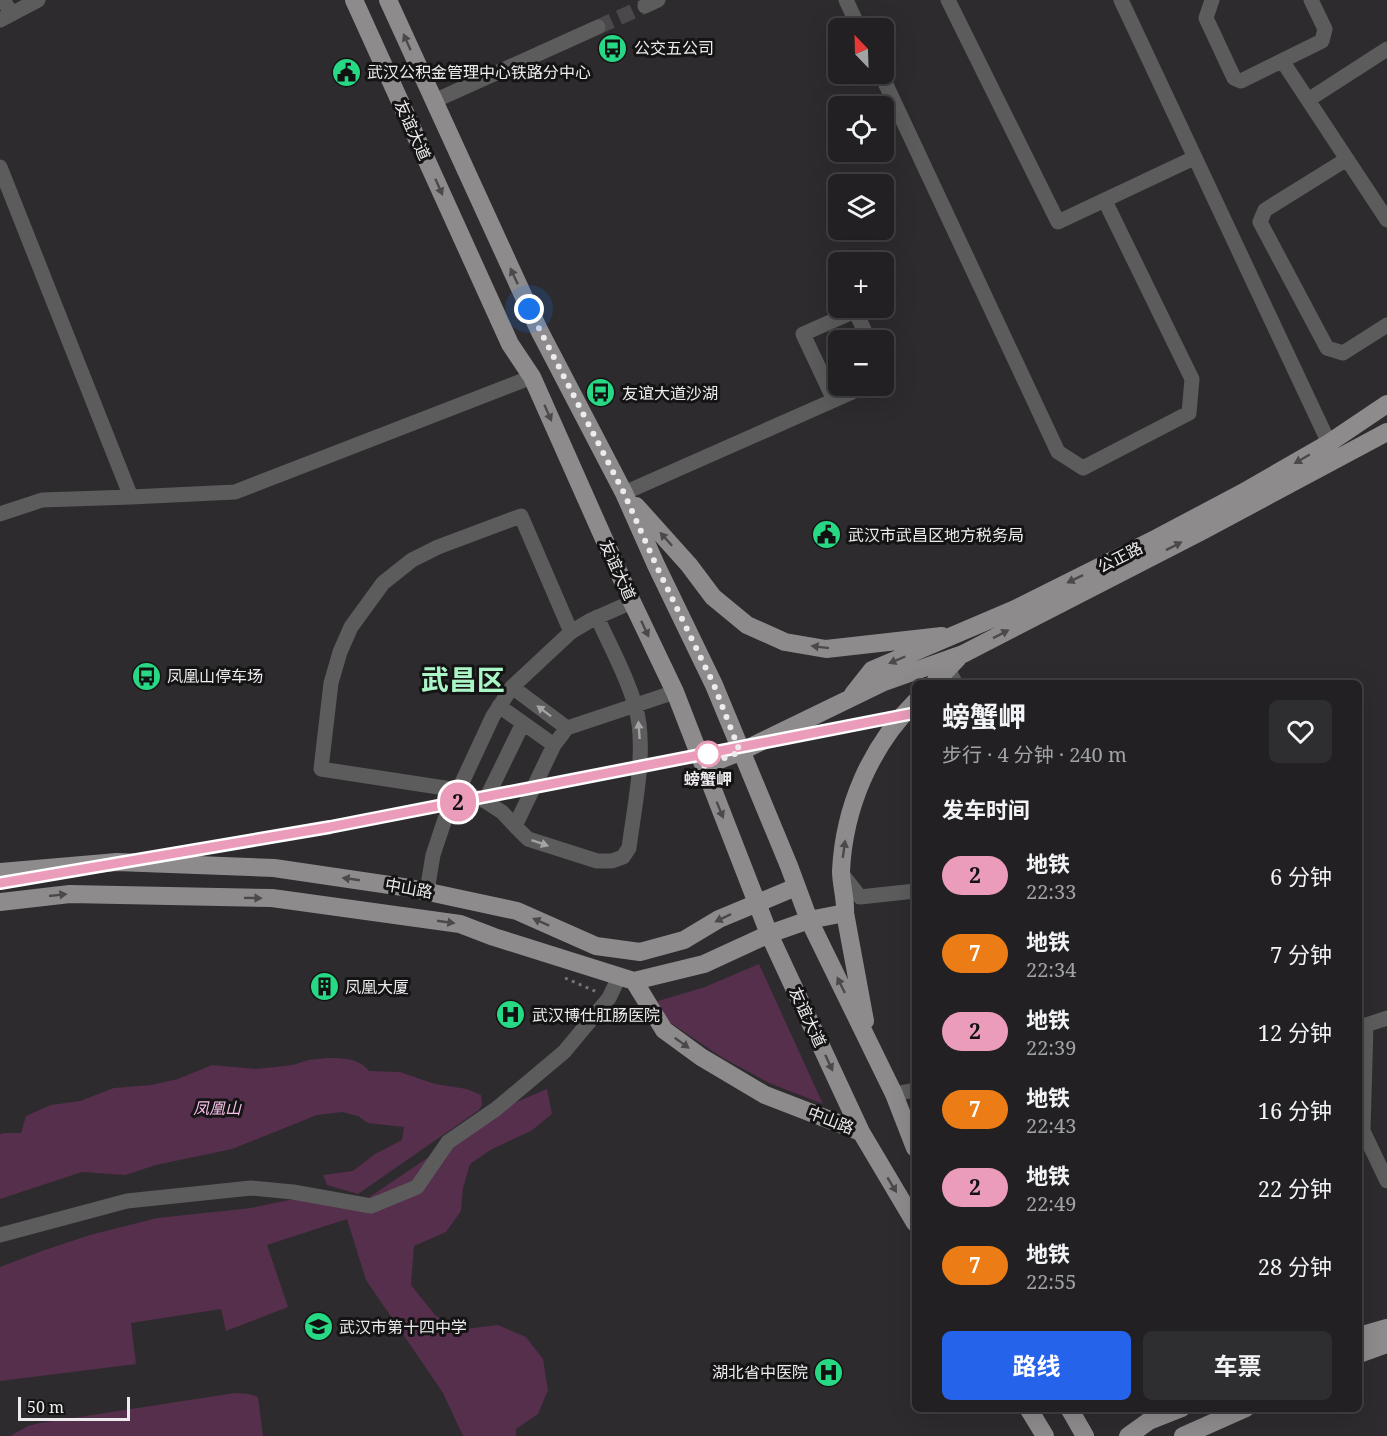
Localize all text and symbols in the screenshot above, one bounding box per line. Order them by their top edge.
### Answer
north arrow [828,18,894,84]
map controls [828,18,894,396]
one-way arrow [402,32,412,50]
bus stop icon: 公交五公司 [597,32,629,64]
place label: 公交五公司 [634,37,714,59]
public building icon: 武汉公积金管理中心铁路分中心 [330,56,362,88]
place label: 武汉公积金管理中心铁路分中心 [367,61,591,83]
street label: 友谊大道 [390,96,436,164]
button: locate [828,96,894,162]
button: layers [828,174,894,240]
one-way arrow [434,178,444,196]
button: + [828,252,894,318]
one-way arrow [510,268,519,285]
your location [514,294,544,324]
button: − [828,330,894,396]
bus stop icon: 友谊大道沙湖 [585,377,617,409]
place label: 友谊大道沙湖 [622,382,718,404]
one-way arrow [544,405,553,422]
one-way arrow [1294,453,1311,463]
public building icon: 武汉市武昌区地方税务局 [811,519,843,551]
place label: 武汉市武昌区地方税务局 [848,524,1024,546]
one-way arrow [659,532,673,547]
street label: 友谊大道 [595,536,641,604]
street label: 公正路 [1094,536,1146,578]
one-way arrow [1166,541,1183,550]
one-way arrow [1066,575,1083,584]
one-way arrow [641,621,650,638]
one-way arrow [992,629,1009,639]
one-way arrow [810,642,829,652]
one-way arrow [888,656,906,665]
bus stop icon: 凤凰山停车场 [130,660,162,692]
district label: 武昌区 [421,660,505,698]
place label: 凤凰山停车场 [167,665,263,687]
text: 螃蟹岬 [942,697,1026,735]
button: heart [1269,700,1332,763]
one-way arrow [536,705,551,717]
one-way arrow [634,720,644,739]
marker: 螃蟹岬 [695,741,721,767]
text: 步行 · 4 分钟 · 240 m [942,741,1127,768]
place label: 螃蟹岬 [684,768,732,790]
line badge: 2 [438,782,478,822]
text: 2 [452,788,464,816]
text: 发车时间 [942,794,1030,824]
one-way arrow [716,801,725,819]
one-way arrow [531,838,549,848]
one-way arrow [840,840,849,859]
text: 地铁 [1026,848,1070,878]
text: 2 [969,861,981,889]
text: 6 分钟 [1270,861,1332,891]
street label: 中山路 [383,873,435,903]
one-way arrow [342,875,361,884]
text: 22:33 [1026,878,1076,905]
one-way arrow [49,890,68,900]
one-way arrow [244,893,263,903]
one-way arrow [714,912,732,922]
one-way arrow [437,917,456,926]
one-way arrow [532,917,550,926]
text: 地铁 [1026,926,1070,956]
text: 7 [969,939,981,967]
text: 7 分钟 [1270,939,1332,969]
text: 22:34 [1026,956,1076,983]
building icon: 凤凰大厦 [308,971,340,1003]
place label: 凤凰大厦 [345,976,409,998]
one-way arrow [836,977,845,994]
street label: 友谊大道 [785,983,831,1051]
hospital icon: 武汉博仕肛肠医院 [495,999,527,1031]
place label: 武汉博仕肛肠医院 [532,1004,660,1026]
text: 地铁 [1026,1004,1070,1034]
text: 2 [969,1017,981,1045]
text: 12 分钟 [1258,1017,1332,1047]
text: 22:39 [1026,1034,1076,1061]
one-way arrow [674,1037,690,1049]
one-way arrow [825,1054,834,1071]
text: 地铁 [1026,1082,1070,1112]
text: 7 [969,1095,981,1123]
text: 16 分钟 [1258,1095,1332,1125]
park label: 凤凰山 [193,1097,242,1119]
street label: 中山路 [805,1101,857,1139]
text: 22:43 [1026,1112,1076,1139]
text: 地铁 [1026,1160,1070,1190]
text: 2 [969,1173,981,1201]
text: 22 分钟 [1258,1173,1332,1203]
one-way arrow [886,1177,897,1193]
text: 22:49 [1026,1190,1076,1217]
text: 地铁 [1026,1238,1070,1268]
text: 7 [969,1251,981,1279]
text: 28 分钟 [1258,1251,1332,1281]
text: 22:55 [1026,1268,1076,1295]
school or university icon: 武汉市第十四中学 [302,1311,334,1343]
place label: 武汉市第十四中学 [339,1316,467,1338]
button: 路线 [942,1331,1131,1400]
button: 车票 [1143,1331,1332,1400]
hospital icon: 湖北省中医院 [813,1356,845,1388]
place label: 湖北省中医院 [712,1361,808,1383]
scale bar [18,1394,130,1422]
text: 50 m [27,1396,64,1418]

